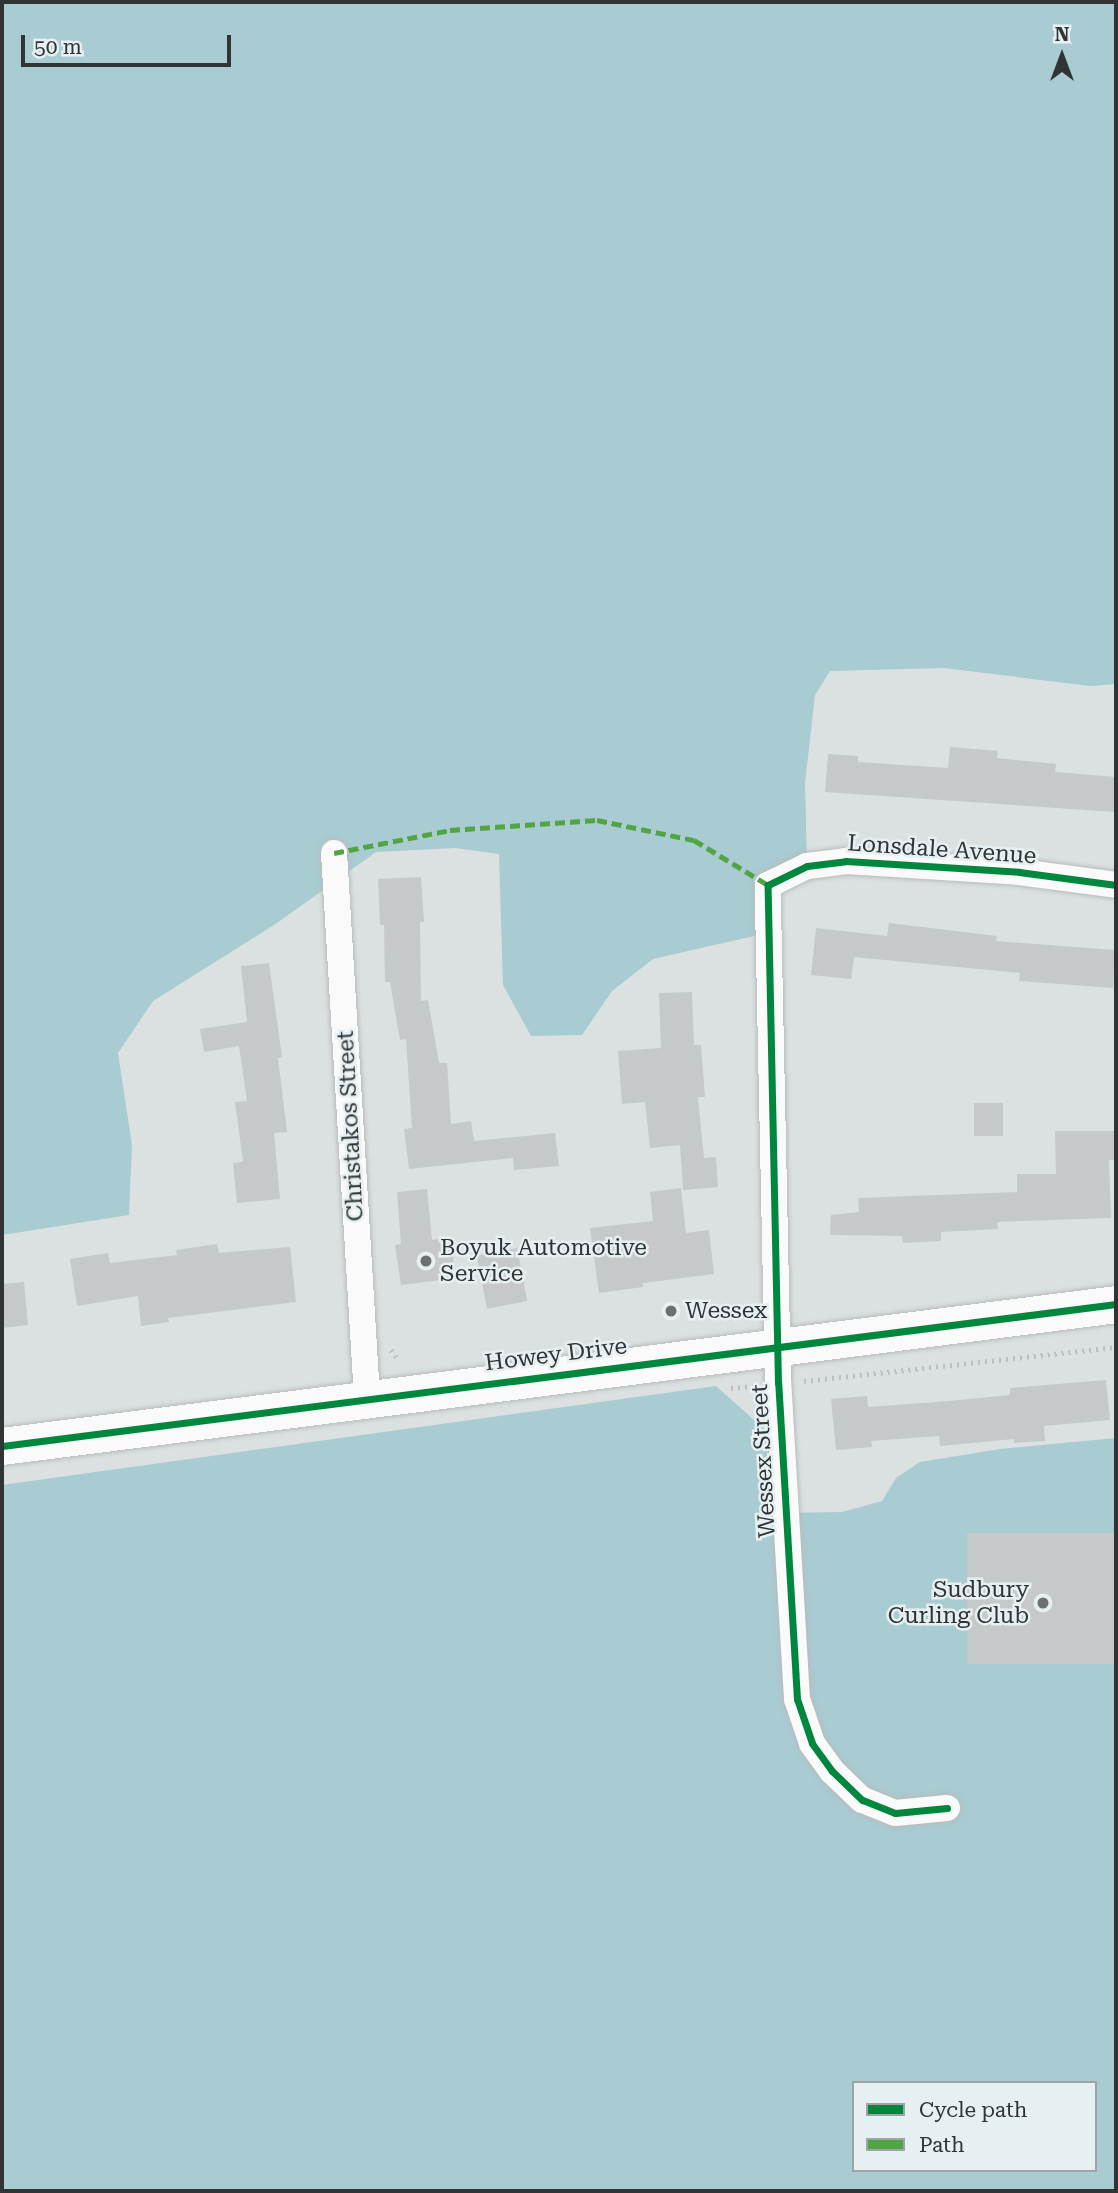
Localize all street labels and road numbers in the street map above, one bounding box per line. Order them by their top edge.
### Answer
street label: Lonsdale Avenue [847,830,1037,870]
street label: Christakos Street [332,1030,370,1222]
street label: Howey Drive [483,1333,629,1377]
street label: Wessex Street [746,1383,782,1539]

